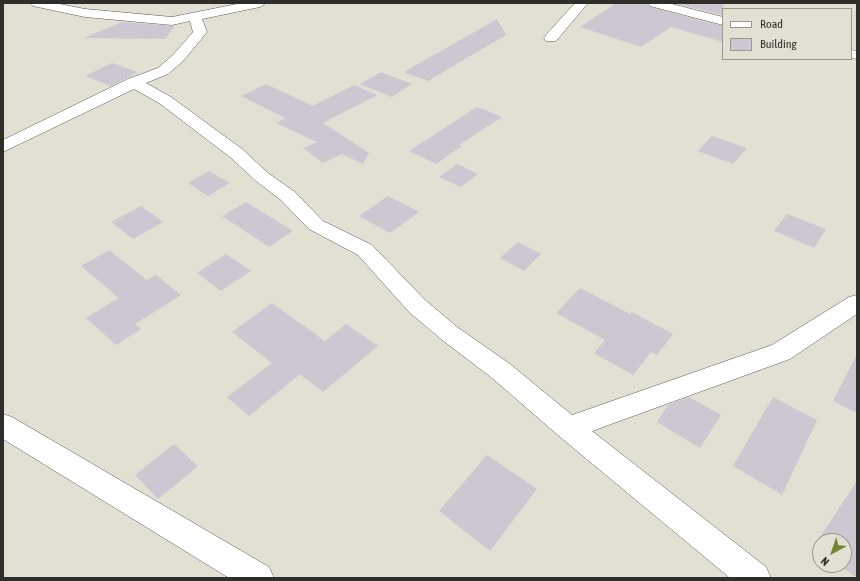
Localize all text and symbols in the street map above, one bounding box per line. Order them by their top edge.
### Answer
legend [722,8,852,60]
text: Road [760,17,783,31]
text: Building [760,37,797,51]
north arrow [812,533,852,573]
text: N [819,555,831,568]

